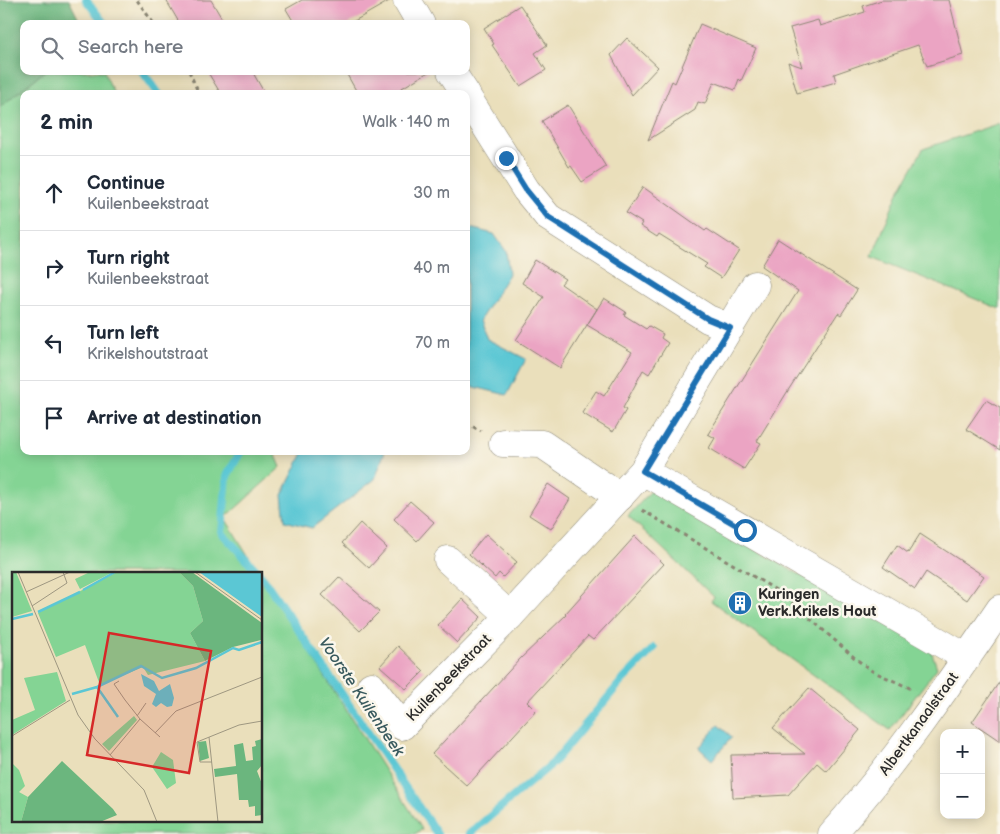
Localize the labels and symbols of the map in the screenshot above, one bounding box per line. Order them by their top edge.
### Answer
route end [495,147,518,170]
route start [734,519,757,542]
inset map [12,572,262,822]
place label: Kuringen Verk.Krikels Hout [758,585,876,621]
building icon: Kuringen Verk.Krikels Hout [727,590,753,616]
street label: Kuilenbeekstraat [402,630,496,726]
water label: Voorste Kuilenbeek [314,634,409,761]
street label: Albertkanaalstraat [875,668,963,779]

